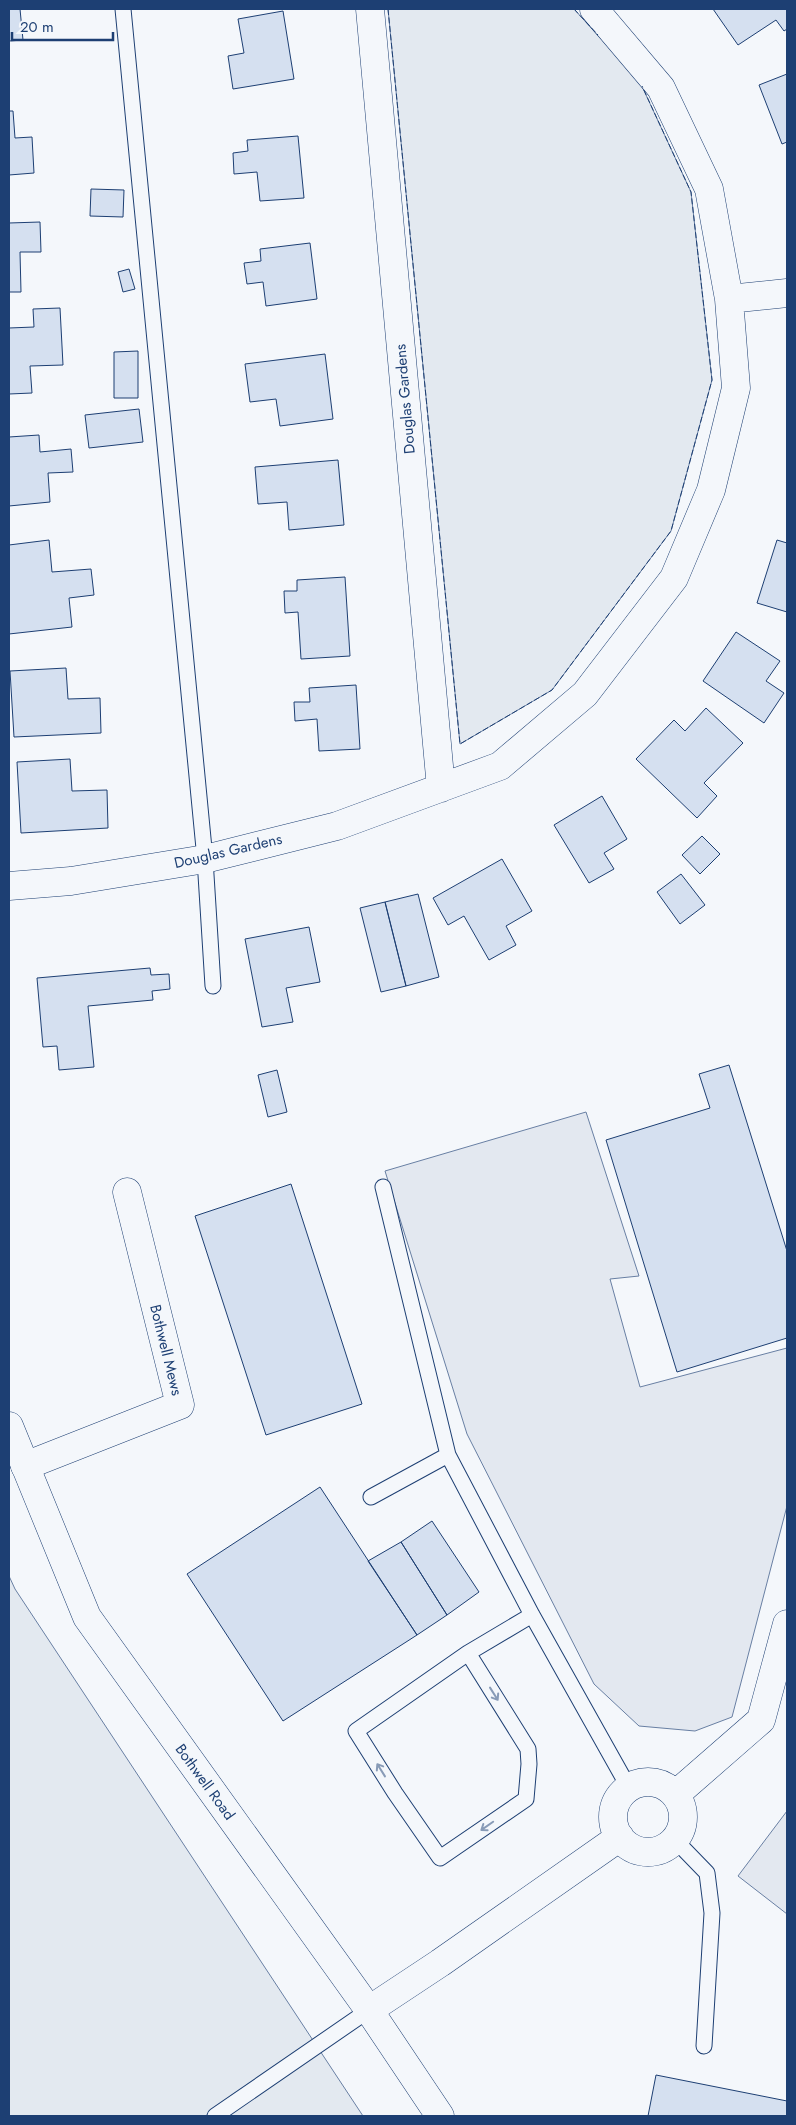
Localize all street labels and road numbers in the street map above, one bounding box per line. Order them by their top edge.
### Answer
street label: Douglas Gardens [389,343,421,455]
street label: Douglas Gardens [172,828,284,874]
street label: Bothwell Mews [144,1302,188,1398]
street label: Bothwell Road [170,1739,240,1825]

